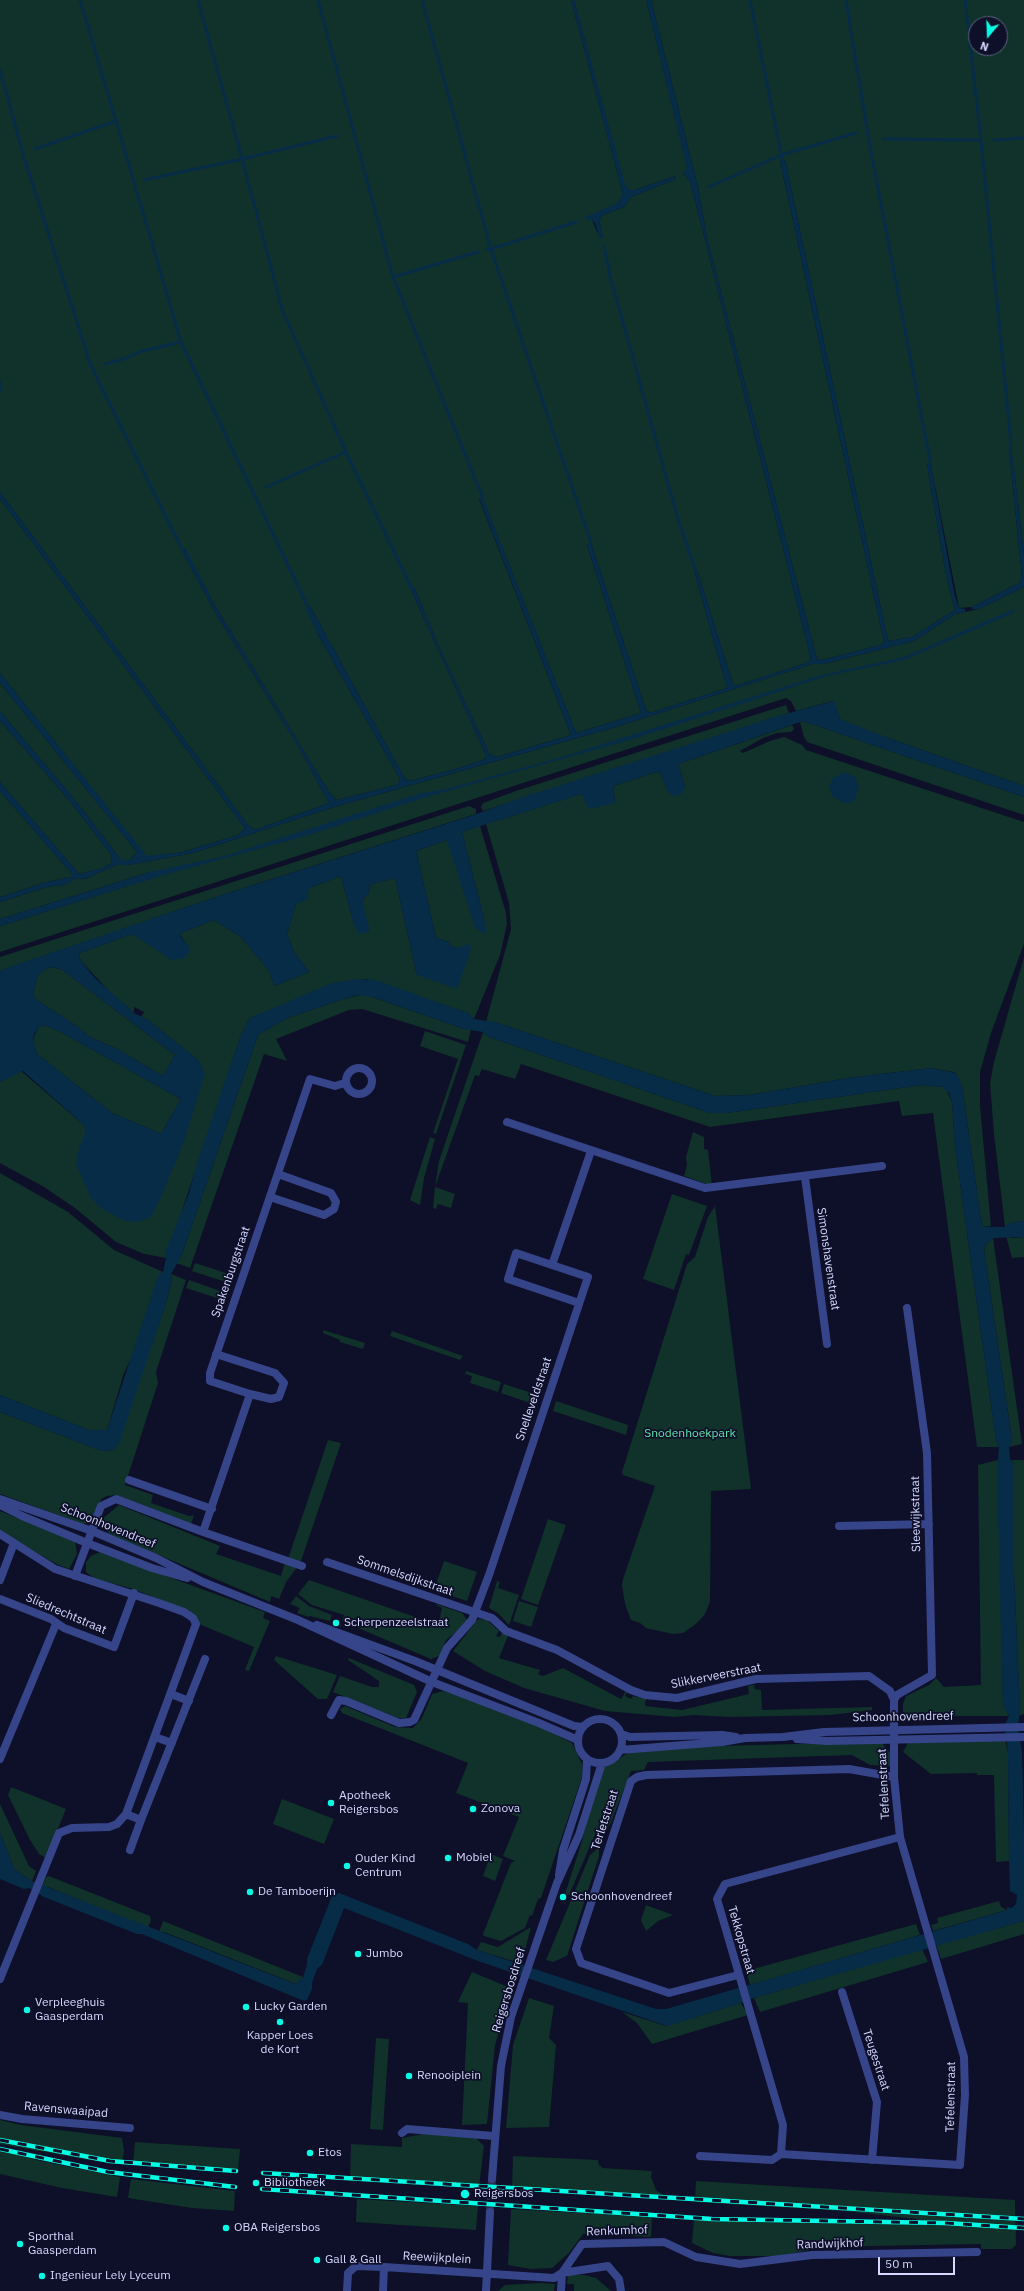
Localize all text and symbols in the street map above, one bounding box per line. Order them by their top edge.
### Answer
north arrow [968,16,1008,56]
text: N [978,38,990,54]
street label: Simonshavenstraat [814,1207,842,1311]
street label: Spakenburgstraat [209,1225,253,1319]
street label: Snelleveldstraat [513,1355,555,1443]
park label: Snodenhoekpark [644,1427,736,1441]
street label: Sleewijkstraat [908,1476,924,1552]
street label: Schoonhovendreef [58,1500,158,1552]
street label: Sommelsdijkstraat [355,1553,455,1599]
street label: Sliedrechtstraat [24,1591,108,1637]
place label: Scherpenzeelstraat [344,1616,448,1630]
marker: Scherpenzeelstraat [331,1618,341,1628]
street label: Slikkerveerstraat [670,1660,762,1692]
street label: Schoonhovendreef [852,1709,954,1725]
street label: Tefelenstraat [875,1748,893,1820]
street label: Terletstraat [588,1788,622,1852]
place label: Apotheek Reigersbos [339,1789,399,1817]
marker: Apotheek Reigersbos [326,1798,336,1808]
place label: Zonova [481,1802,520,1816]
marker: Zonova [468,1804,478,1814]
place label: Mobiel [456,1851,492,1865]
place label: Ouder Kind Centrum [355,1852,415,1880]
marker: Mobiel [443,1853,453,1863]
marker: Ouder Kind Centrum [342,1861,352,1871]
place label: De Tamboerijn [258,1885,336,1899]
marker: De Tamboerijn [245,1887,255,1897]
place label: Schoonhovendreef [571,1890,672,1904]
marker: Schoonhovendreef [558,1892,568,1902]
street label: Tekkopstraat [724,1904,758,1976]
street label: Reigersbosdreef [489,1946,529,2034]
place label: Jumbo [366,1947,403,1961]
marker: Jumbo [353,1949,363,1959]
place label: Verpleeghuis Gaasperdam [35,1996,105,2024]
place label: Lucky Garden [254,2000,327,2014]
marker: Lucky Garden [241,2002,251,2012]
marker: Verpleeghuis Gaasperdam [22,2005,32,2015]
marker: Kapper Loes de Kort [275,2017,285,2027]
street label: Teugestraat [859,2027,893,2093]
place label: Kapper Loes de Kort [247,2029,313,2057]
street label: Tefelenstraat [943,2061,959,2133]
place label: Renooiplein [417,2069,481,2083]
marker: Renooiplein [404,2071,414,2081]
street label: Ravenswaaipad [23,2099,109,2121]
place label: Etos [318,2146,342,2160]
marker: Etos [305,2148,315,2158]
place label: Bibliotheek [264,2176,325,2190]
marker: Bibliotheek [251,2178,261,2188]
place label: Reigersbos [474,2187,534,2201]
marker: Reigersbos [459,2188,471,2200]
place label: OBA Reigersbos [234,2221,320,2235]
marker: OBA Reigersbos [221,2223,231,2233]
street label: Renkumhof [586,2223,648,2239]
place label: Sporthal Gaasperdam [28,2230,97,2258]
street label: Randwijkhof [796,2236,864,2252]
marker: Sporthal Gaasperdam [15,2239,25,2249]
street label: Reewijkplein [402,2249,472,2267]
scale bar [880,2249,957,2275]
place label: Gall & Gall [325,2253,381,2267]
marker: Gall & Gall [312,2255,322,2265]
text: 50 m [885,2256,913,2271]
place label: Ingenieur Lely Lyceum [50,2269,171,2283]
marker: Ingenieur Lely Lyceum [37,2271,47,2281]

